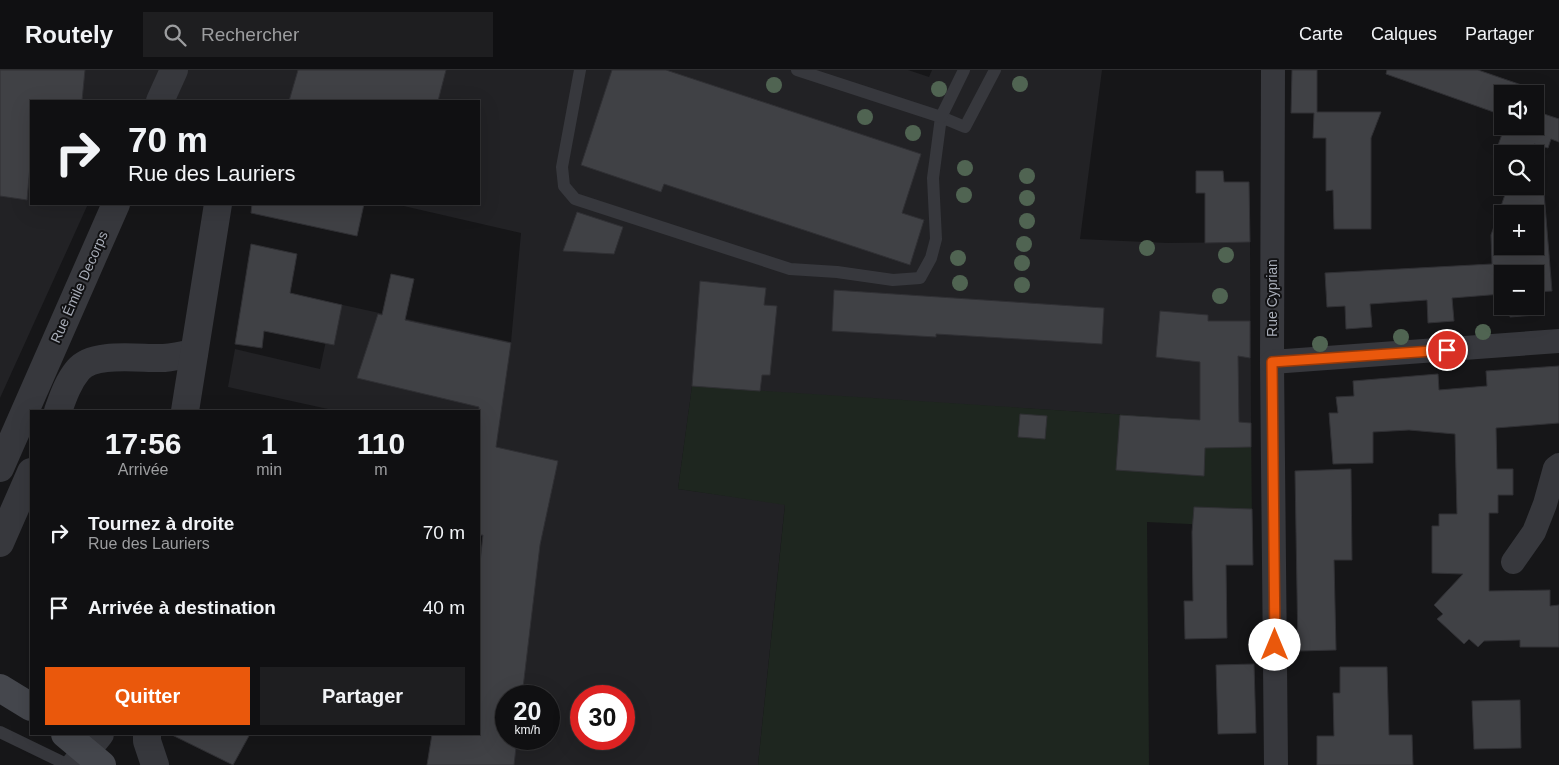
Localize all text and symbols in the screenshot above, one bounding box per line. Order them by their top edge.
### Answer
search box [143,12,493,57]
text: Routely [25,21,113,48]
icon: search [161,21,189,49]
text: Rechercher [201,24,299,45]
text: Carte [1299,24,1343,44]
text: Calques [1371,24,1437,44]
text: Partager [1465,24,1534,44]
map controls [1494,85,1544,315]
button: sound [1494,85,1544,135]
icon: right [45,120,110,185]
text: 70 m [128,120,208,159]
button: search [1494,145,1544,195]
text: Rue des Lauriers [128,161,296,186]
button: + [1494,205,1544,255]
street label: Rue Émile Decorps [47,229,111,345]
street label: Rue Cyprian [1264,259,1280,337]
button: − [1494,265,1544,315]
pin [1426,329,1468,371]
icon: arrive [1433,336,1461,364]
text: 17:56 [105,427,182,460]
text: 1 [261,427,278,460]
text: 110 [357,427,405,460]
text: Arrivée [118,461,168,478]
text: min [256,461,282,478]
text: m [374,461,388,478]
text: Tournez à droite [88,513,234,534]
icon: right [45,519,73,547]
text: 70 m [423,522,465,543]
text: Rue des Lauriers [88,535,210,552]
icon: arrive [45,594,73,622]
text: Arrivée à destination [88,597,276,618]
text: 40 m [423,597,465,618]
position arrow [1248,618,1300,670]
button: Quitter [45,667,250,725]
button: Partager [260,667,465,725]
speed limit sign: 30 [570,685,635,750]
text: 20 [514,697,541,725]
text: km/h [514,723,541,737]

